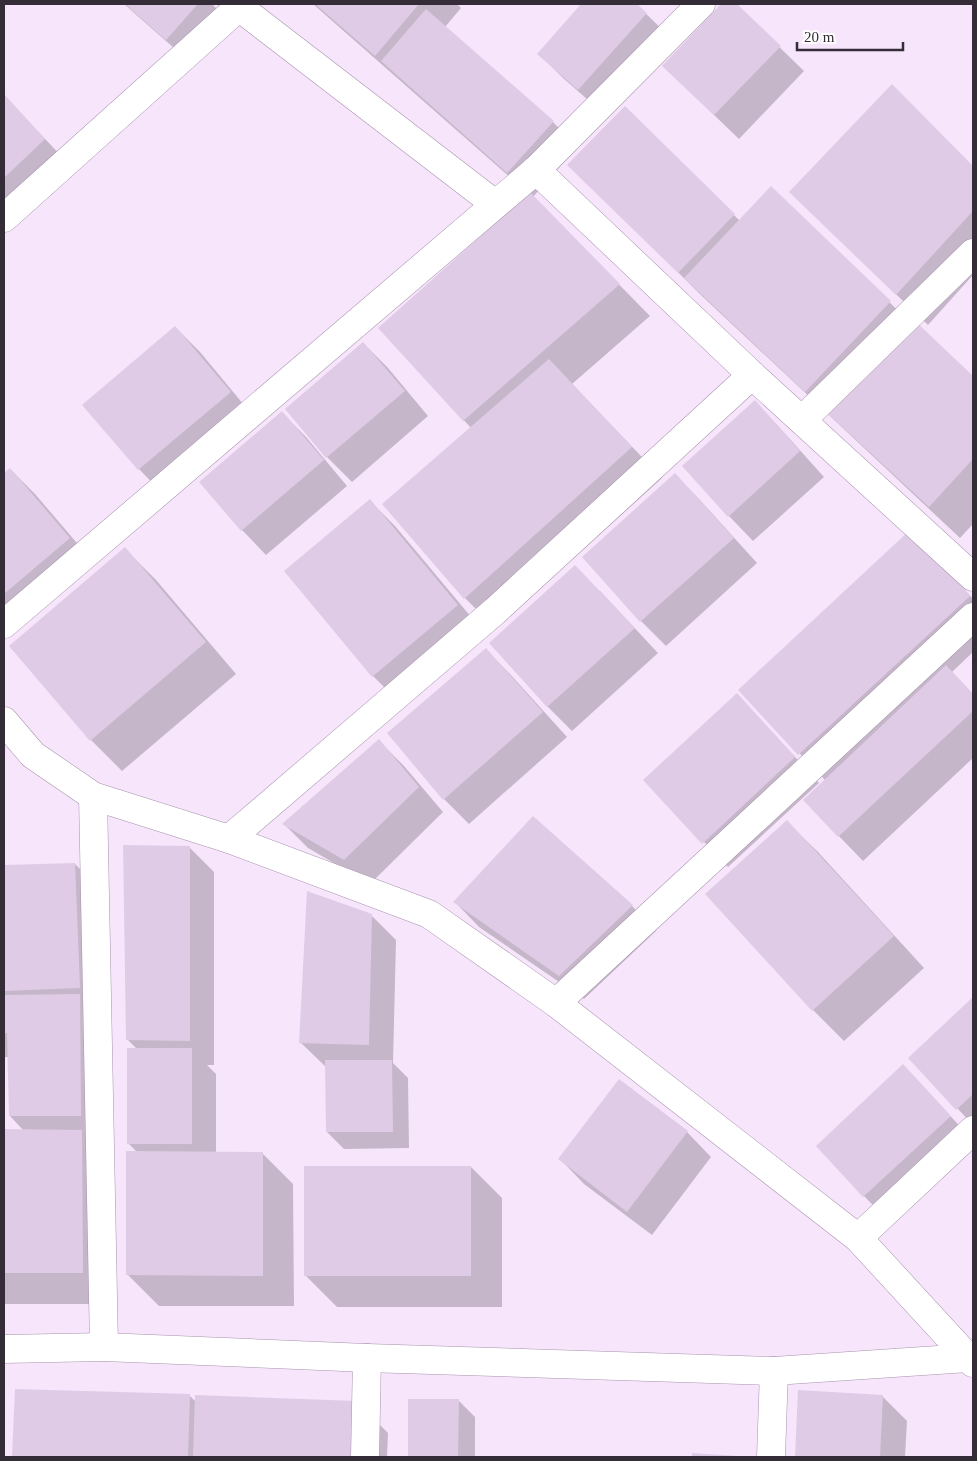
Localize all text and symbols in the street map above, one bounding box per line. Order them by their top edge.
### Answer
scale bar [797,20,903,52]
text: 20 m [804,29,835,45]

